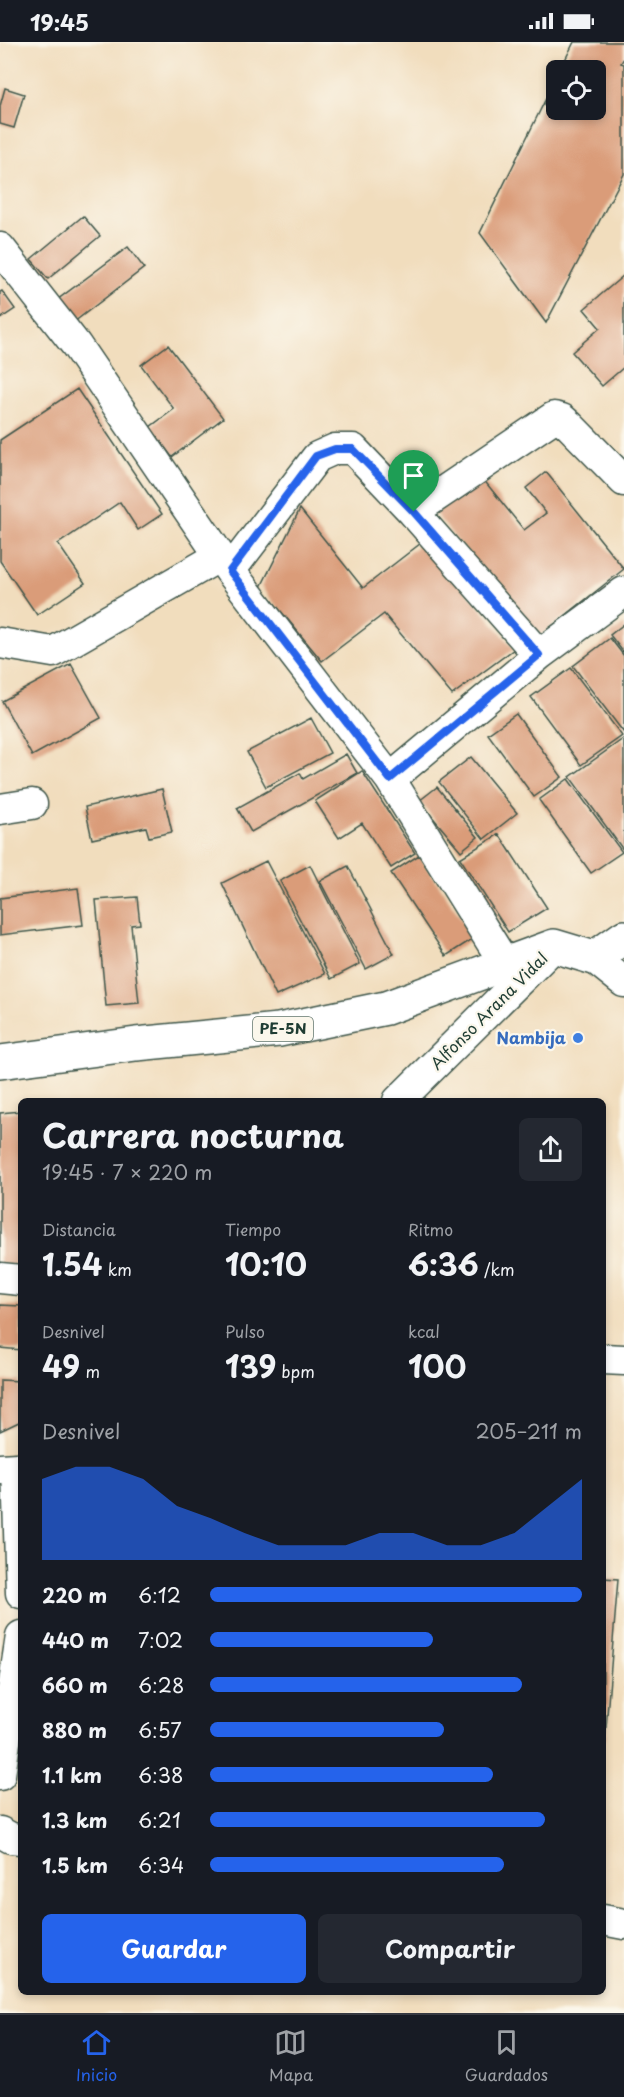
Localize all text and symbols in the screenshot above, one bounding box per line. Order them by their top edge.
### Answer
text: 19:45 [30,5,89,38]
map controls [546,60,606,120]
button: locate [546,60,606,120]
pin [388,450,439,512]
icon: arrive [397,459,430,492]
street label: Alfonso Arana Vidal [424,946,553,1075]
road number: PE-5N [253,1017,313,1041]
place label: Nambija [497,1025,566,1049]
marker: Nambija [571,1031,585,1045]
text: Carrera nocturna [42,1109,344,1159]
button: share [519,1118,582,1181]
text: 19:45 · 7 × 220 m [42,1157,212,1187]
text: Distancia [42,1217,116,1241]
text: Tiempo [225,1217,281,1241]
text: Ritmo [408,1217,453,1241]
text: 1.54 [42,1241,102,1286]
text: 10:10 [225,1241,307,1286]
text: 6:36 [408,1241,479,1286]
text: km [102,1257,132,1281]
text: /km [479,1257,515,1281]
text: Desnivel [42,1319,104,1343]
text: Pulso [225,1319,265,1343]
text: kcal [408,1319,440,1343]
text: 49 [42,1343,80,1388]
text: 139 [225,1343,276,1388]
text: 100 [408,1343,466,1388]
text: m [80,1359,100,1383]
text: bpm [276,1359,315,1383]
text: Desnivel [42,1416,120,1446]
text: 205–211 m [475,1416,582,1446]
text: 220 m [42,1580,107,1610]
text: 6:12 [138,1580,181,1610]
text: 440 m [42,1625,109,1655]
text: 7:02 [138,1625,183,1655]
text: 660 m [42,1670,108,1700]
text: 6:28 [138,1670,184,1700]
text: 880 m [42,1715,107,1745]
text: 6:57 [138,1715,182,1745]
text: 1.1 km [42,1760,102,1790]
text: 6:38 [138,1760,183,1790]
text: 1.3 km [42,1805,108,1835]
text: 6:21 [138,1805,181,1835]
text: 1.5 km [42,1850,108,1880]
text: 6:34 [138,1850,184,1880]
button: Guardar [42,1914,306,1983]
button: Compartir [318,1914,582,1983]
tab: Inicio [76,2026,117,2086]
tab: Mapa [269,2026,313,2086]
tab: Guardados [465,2026,548,2086]

